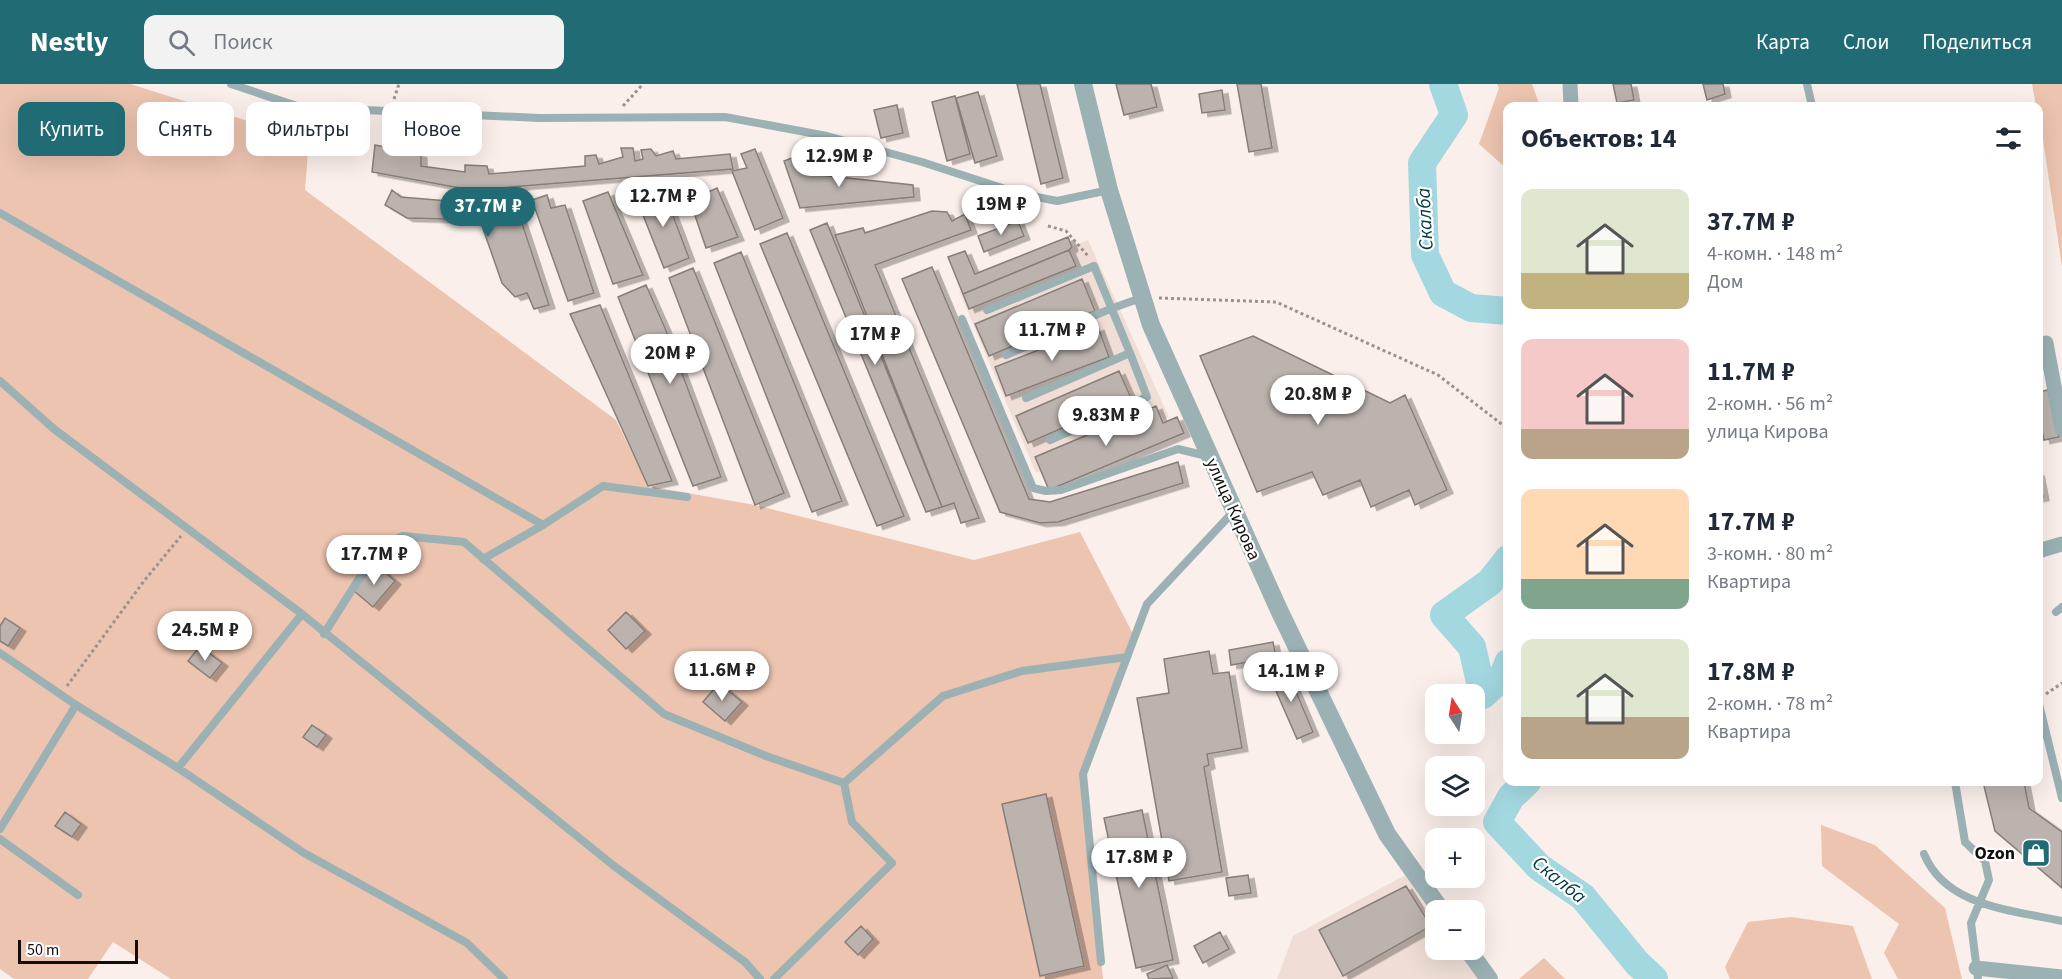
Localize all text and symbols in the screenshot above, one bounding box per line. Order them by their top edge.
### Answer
search box [144,15,564,69]
text: Nestly [30,22,108,62]
icon: search [165,26,198,59]
text: Поиск [213,26,273,58]
text: Карта [1756,27,1810,57]
text: Слои [1843,27,1889,57]
text: Поделиться [1922,27,2032,57]
chip: Купить [18,102,125,156]
chip: Снять [137,102,234,156]
chip: Фильтры [246,102,370,156]
chip: Новое [382,102,482,156]
text: Объектов: 14 [1521,120,1677,157]
icon: filters [1992,122,2025,155]
pin: 12.9M ₽ [784,137,894,188]
text: 12.9M ₽ [805,142,873,170]
pin: 12.7M ₽ [608,177,718,228]
text: 12.7M ₽ [629,182,697,210]
pin: 19M ₽ [959,185,1043,236]
pin: 37.7M ₽ [433,187,543,238]
water label: Скалба [1409,187,1441,251]
text: 19M ₽ [976,190,1026,218]
text: 37.7M ₽ [454,192,522,220]
text: 37.7M ₽ [1707,203,1795,240]
icon: home [1569,213,1641,285]
text: 4-комн. · 148 m² [1707,240,1843,268]
text: Дом [1707,268,1743,296]
pin: 11.7M ₽ [997,311,1107,362]
pin: 17M ₽ [833,315,917,366]
text: 11.7M ₽ [1018,316,1086,344]
text: 17M ₽ [850,320,900,348]
pin: 20M ₽ [628,334,712,385]
text: 20M ₽ [645,339,695,367]
text: 11.7M ₽ [1707,353,1795,390]
icon: home [1569,363,1641,435]
pin: 20.8M ₽ [1263,375,1373,426]
text: 20.8M ₽ [1284,380,1352,408]
text: 2-комн. · 56 m² [1707,390,1833,418]
pin: 9.83M ₽ [1051,396,1161,447]
text: 9.83M ₽ [1072,401,1140,429]
text: улица Кирова [1707,418,1829,446]
street label: улица Кирова [1199,454,1267,564]
text: 17.7M ₽ [1707,503,1795,540]
icon: home [1569,513,1641,585]
pin: 17.7M ₽ [319,535,429,586]
text: 17.7M ₽ [340,540,408,568]
text: 3-комн. · 80 m² [1707,540,1833,568]
text: Квартира [1707,568,1791,596]
pin: 24.5M ₽ [150,611,260,662]
text: 24.5M ₽ [171,616,239,644]
pin: 11.6M ₽ [667,651,777,702]
pin: 14.1M ₽ [1236,652,1346,703]
text: 17.8M ₽ [1707,653,1795,690]
text: 11.6M ₽ [688,656,756,684]
text: 14.1M ₽ [1257,657,1325,685]
icon: home [1569,663,1641,735]
north arrow [1425,684,1485,744]
map controls [1425,684,1485,960]
text: 2-комн. · 78 m² [1707,690,1833,718]
text: Квартира [1707,718,1791,746]
button: layers [1425,756,1485,816]
button: + [1425,828,1485,888]
shop icon: Ozon [2020,837,2052,869]
pin: 17.8M ₽ [1084,838,1194,889]
place label: Ozon [1975,841,2015,866]
text: 17.8M ₽ [1105,843,1173,871]
water label: Скалба [1526,849,1592,911]
button: − [1425,900,1485,960]
scale bar [18,937,138,964]
text: 50 m [27,939,59,961]

